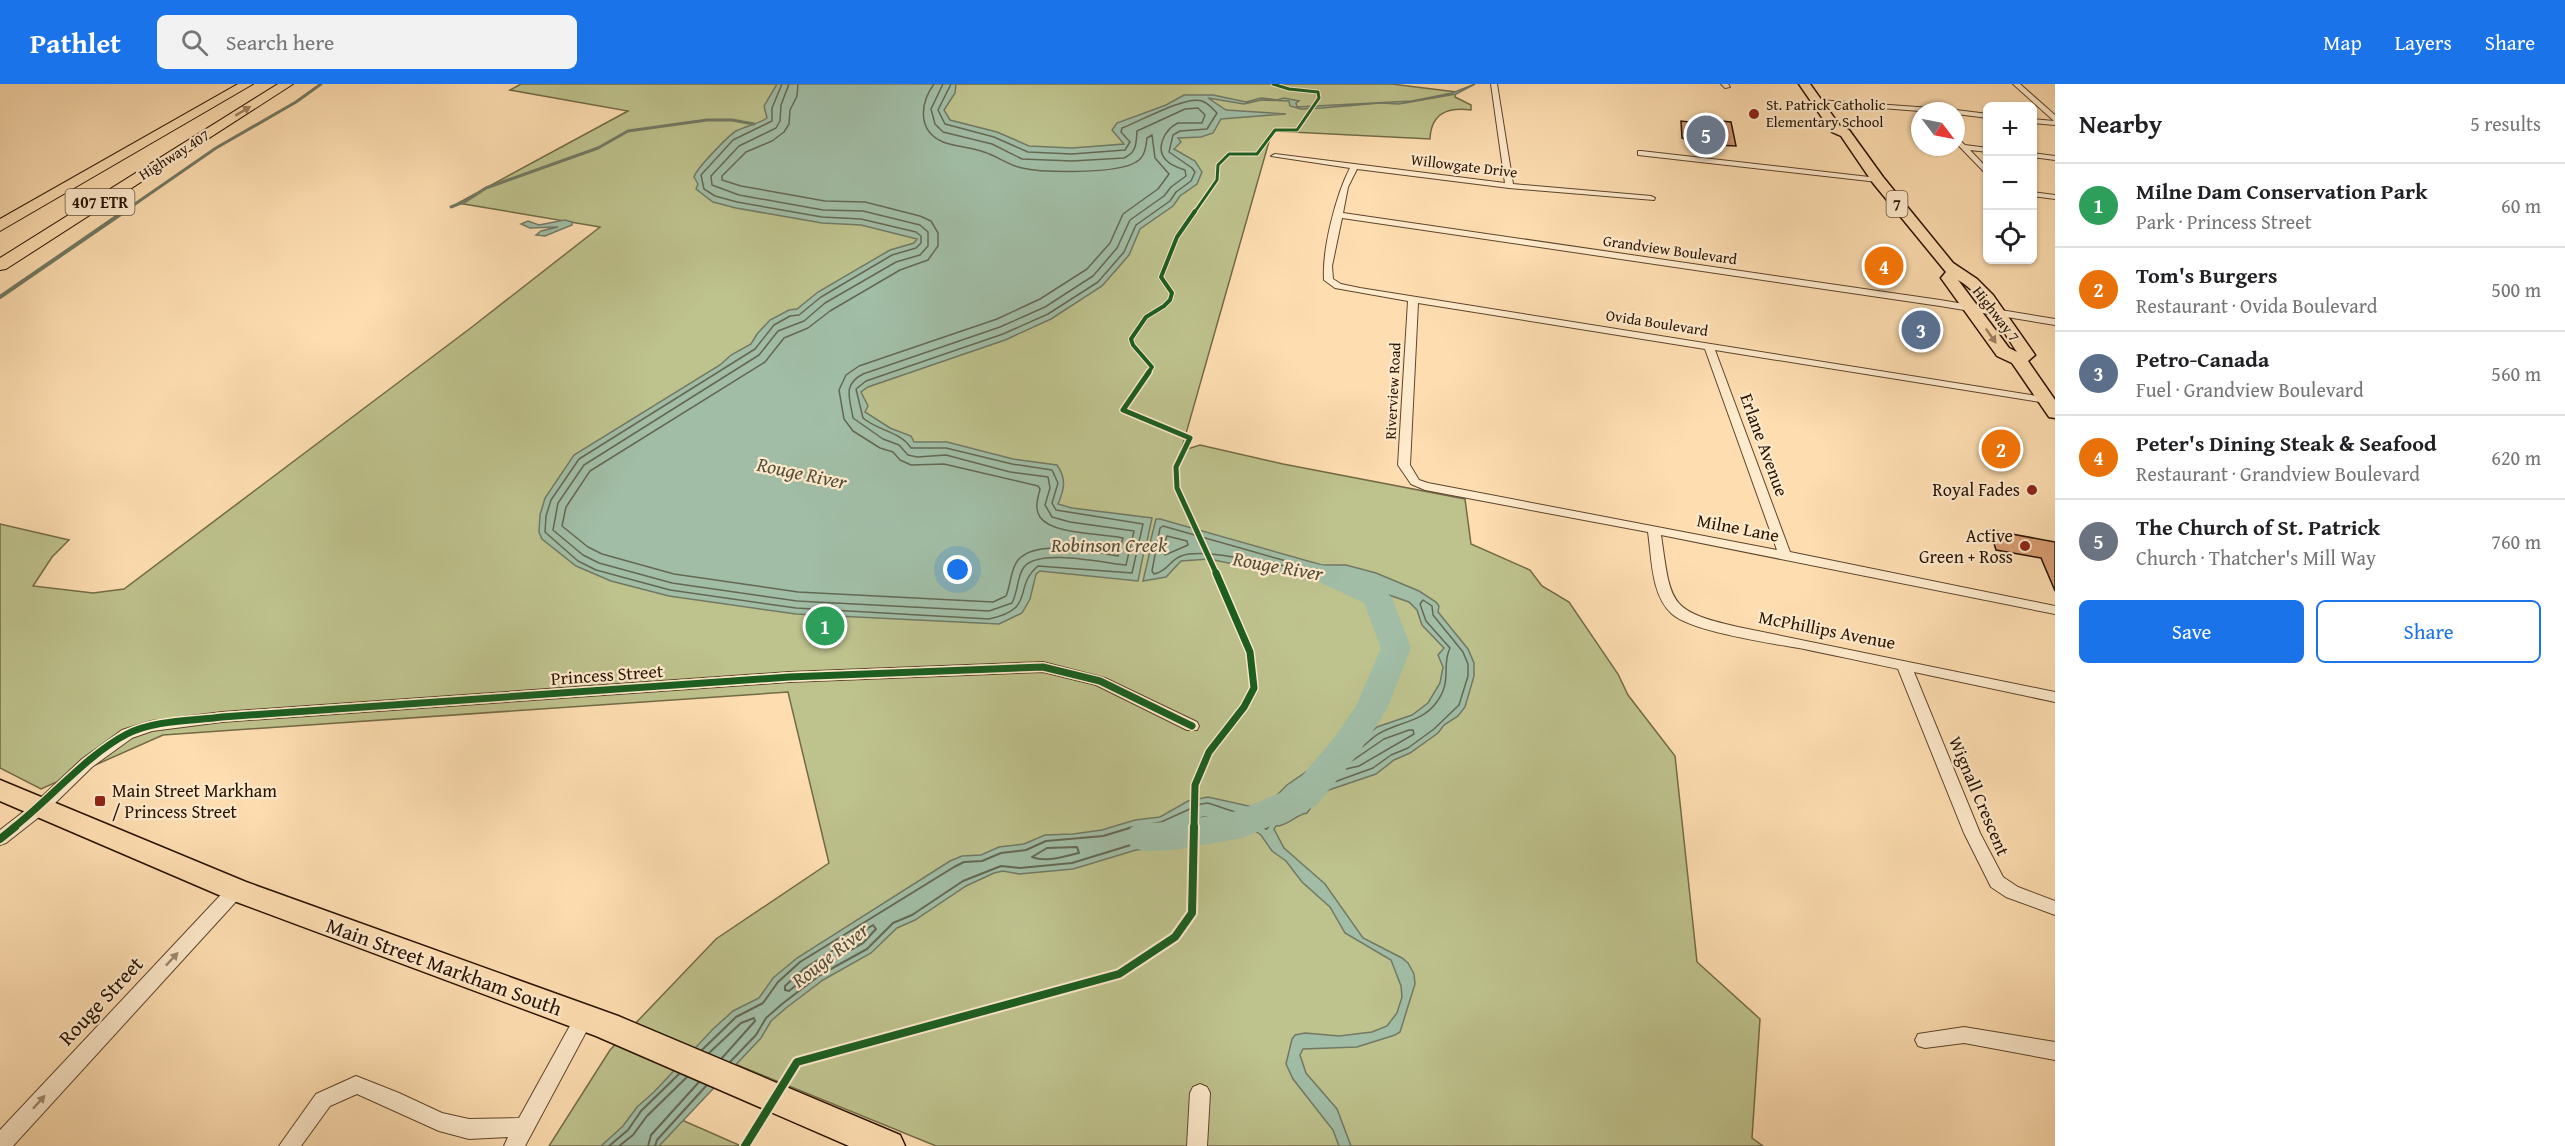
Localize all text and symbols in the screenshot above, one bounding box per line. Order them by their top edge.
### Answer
search box [157,15,577,69]
text: Pathlet [30,22,121,63]
icon: search [178,26,211,59]
text: Search here [226,26,334,58]
text: Map [2323,27,2362,58]
text: Layers [2395,27,2452,58]
text: Share [2485,27,2535,58]
place label: St. Patrick Catholic Elementary School [1766,94,1886,132]
north arrow [1911,102,1965,156]
map controls [1983,102,2037,264]
button: + [1983,102,2037,156]
text: Nearby [2079,104,2162,143]
one-way arrow [235,106,252,116]
marker: St. Patrick Catholic Elementary School [1747,107,1761,121]
text: 5 results [2470,109,2541,138]
pin: 5 [1686,112,1726,158]
street label: Highway 407 [134,124,213,185]
street label: Willowgate Drive [1410,149,1519,182]
button: − [1983,156,2037,210]
text: Milne Dam Conservation Park [2136,175,2428,207]
road number: 407 ETR [66,189,134,215]
road number: 7 [1886,191,1908,217]
text: 1 [2093,191,2104,220]
text: 60 m [2501,191,2541,220]
text: Park · Princess Street [2136,207,2312,236]
button: locate [1983,210,2037,264]
street label: Grandview Boulevard [1602,230,1738,269]
pin: 4 [1864,244,1904,288]
text: Tom's Burgers [2136,259,2277,291]
text: 2 [2093,275,2104,304]
text: 500 m [2491,275,2541,304]
street label: Highway 7 [1968,281,2025,346]
text: Restaurant · Ovida Boulevard [2136,291,2377,320]
street label: Ovida Boulevard [1605,304,1710,341]
pin: 3 [1902,308,1940,352]
one-way arrow [1985,329,1997,344]
street label: Riverview Road [1379,342,1406,440]
text: Petro-Canada [2136,343,2269,375]
text: 3 [2093,359,2104,388]
text: 560 m [2491,359,2541,388]
text: Fuel · Grandview Boulevard [2136,375,2364,404]
street label: Erlane Avenue [1733,390,1796,500]
pin: 2 [1982,426,2020,472]
text: Peter's Dining Steak & Seafood [2136,427,2437,459]
text: 4 [2093,443,2104,472]
text: 620 m [2491,443,2541,472]
water label: Rouge River [754,449,850,496]
text: Restaurant · Grandview Boulevard [2136,459,2420,488]
place label: Royal Fades [1932,476,2020,503]
marker: Royal Fades [2025,483,2039,497]
street label: Milne Lane [1695,506,1782,549]
text: The Church of St. Patrick [2136,511,2380,543]
place label: Active Green + Ross [1919,522,2013,570]
text: 5 [2093,527,2104,556]
text: 760 m [2491,527,2541,556]
water label: Robinson Creek [1050,530,1168,559]
marker: Active Green + Ross [2018,539,2032,553]
water label: Rouge River [1230,543,1326,588]
text: Church · Thatcher's Mill Way [2136,543,2376,572]
your location [943,555,972,584]
button: Save [2079,600,2304,663]
button: Share [2316,600,2541,663]
street label: McPhillips Avenue [1756,603,1898,656]
pin: 1 [806,604,844,648]
street label: Princess Street [550,657,665,692]
street label: Wignall Crescent [1942,732,2017,860]
place label: Main Street Markham / Princess Street [112,777,277,825]
marker: Main Street Markham / Princess Street [93,794,107,808]
street label: Main Street Markham South [322,909,567,1024]
water label: Rouge River [784,915,875,995]
street label: Rouge Street [51,949,151,1052]
one-way arrow [165,951,179,966]
one-way arrow [32,1094,46,1109]

